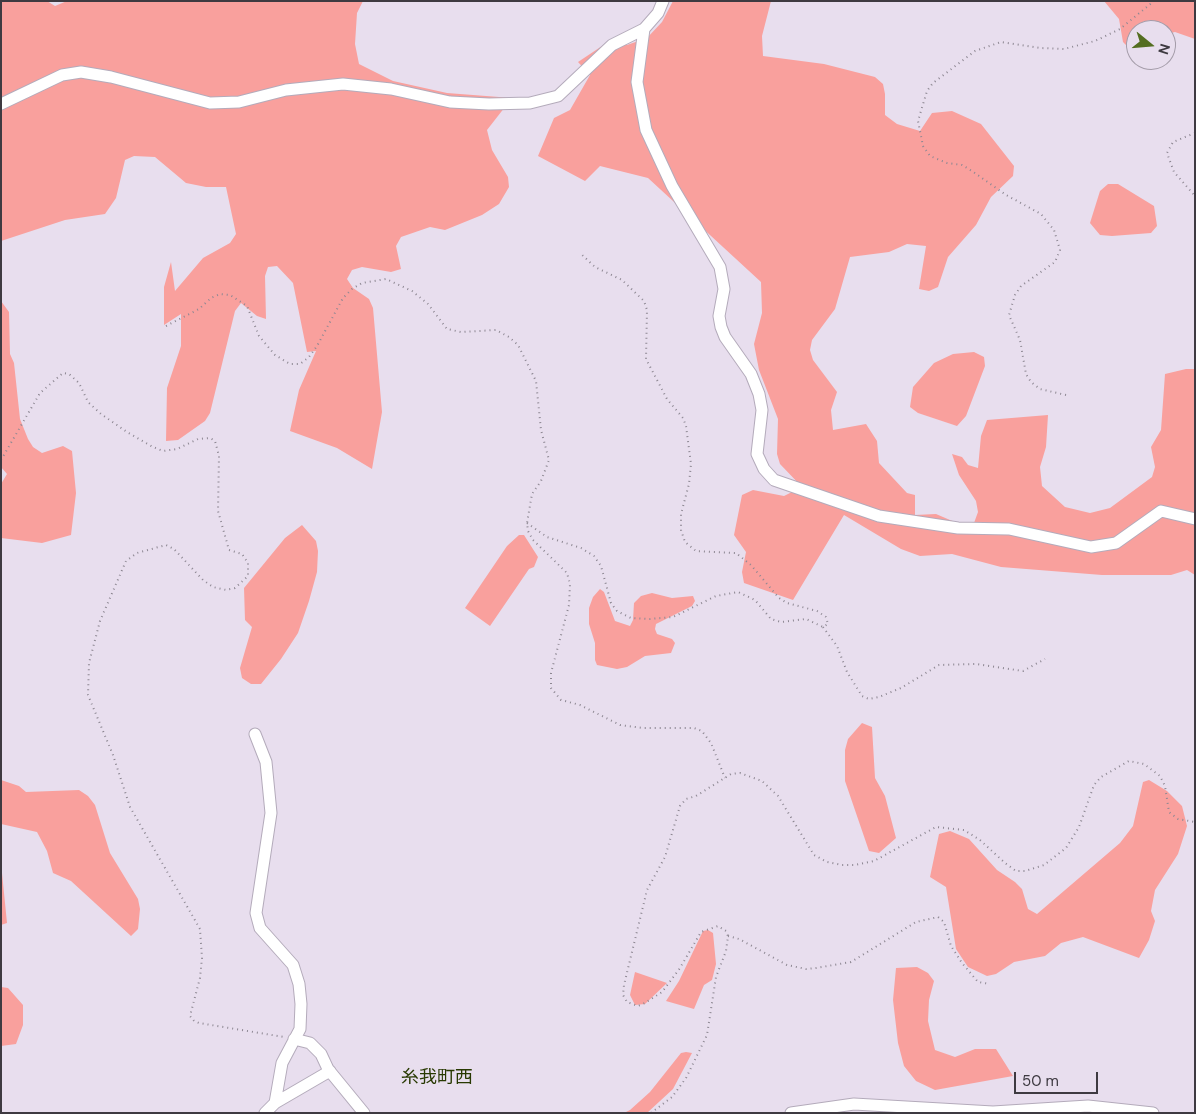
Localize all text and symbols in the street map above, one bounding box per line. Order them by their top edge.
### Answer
north arrow [1126,20,1176,70]
text: N [1154,42,1174,57]
scale bar [1016,1062,1100,1094]
district label: 糸我町西 [401,1067,473,1089]
text: 50 m [1022,1071,1059,1091]

